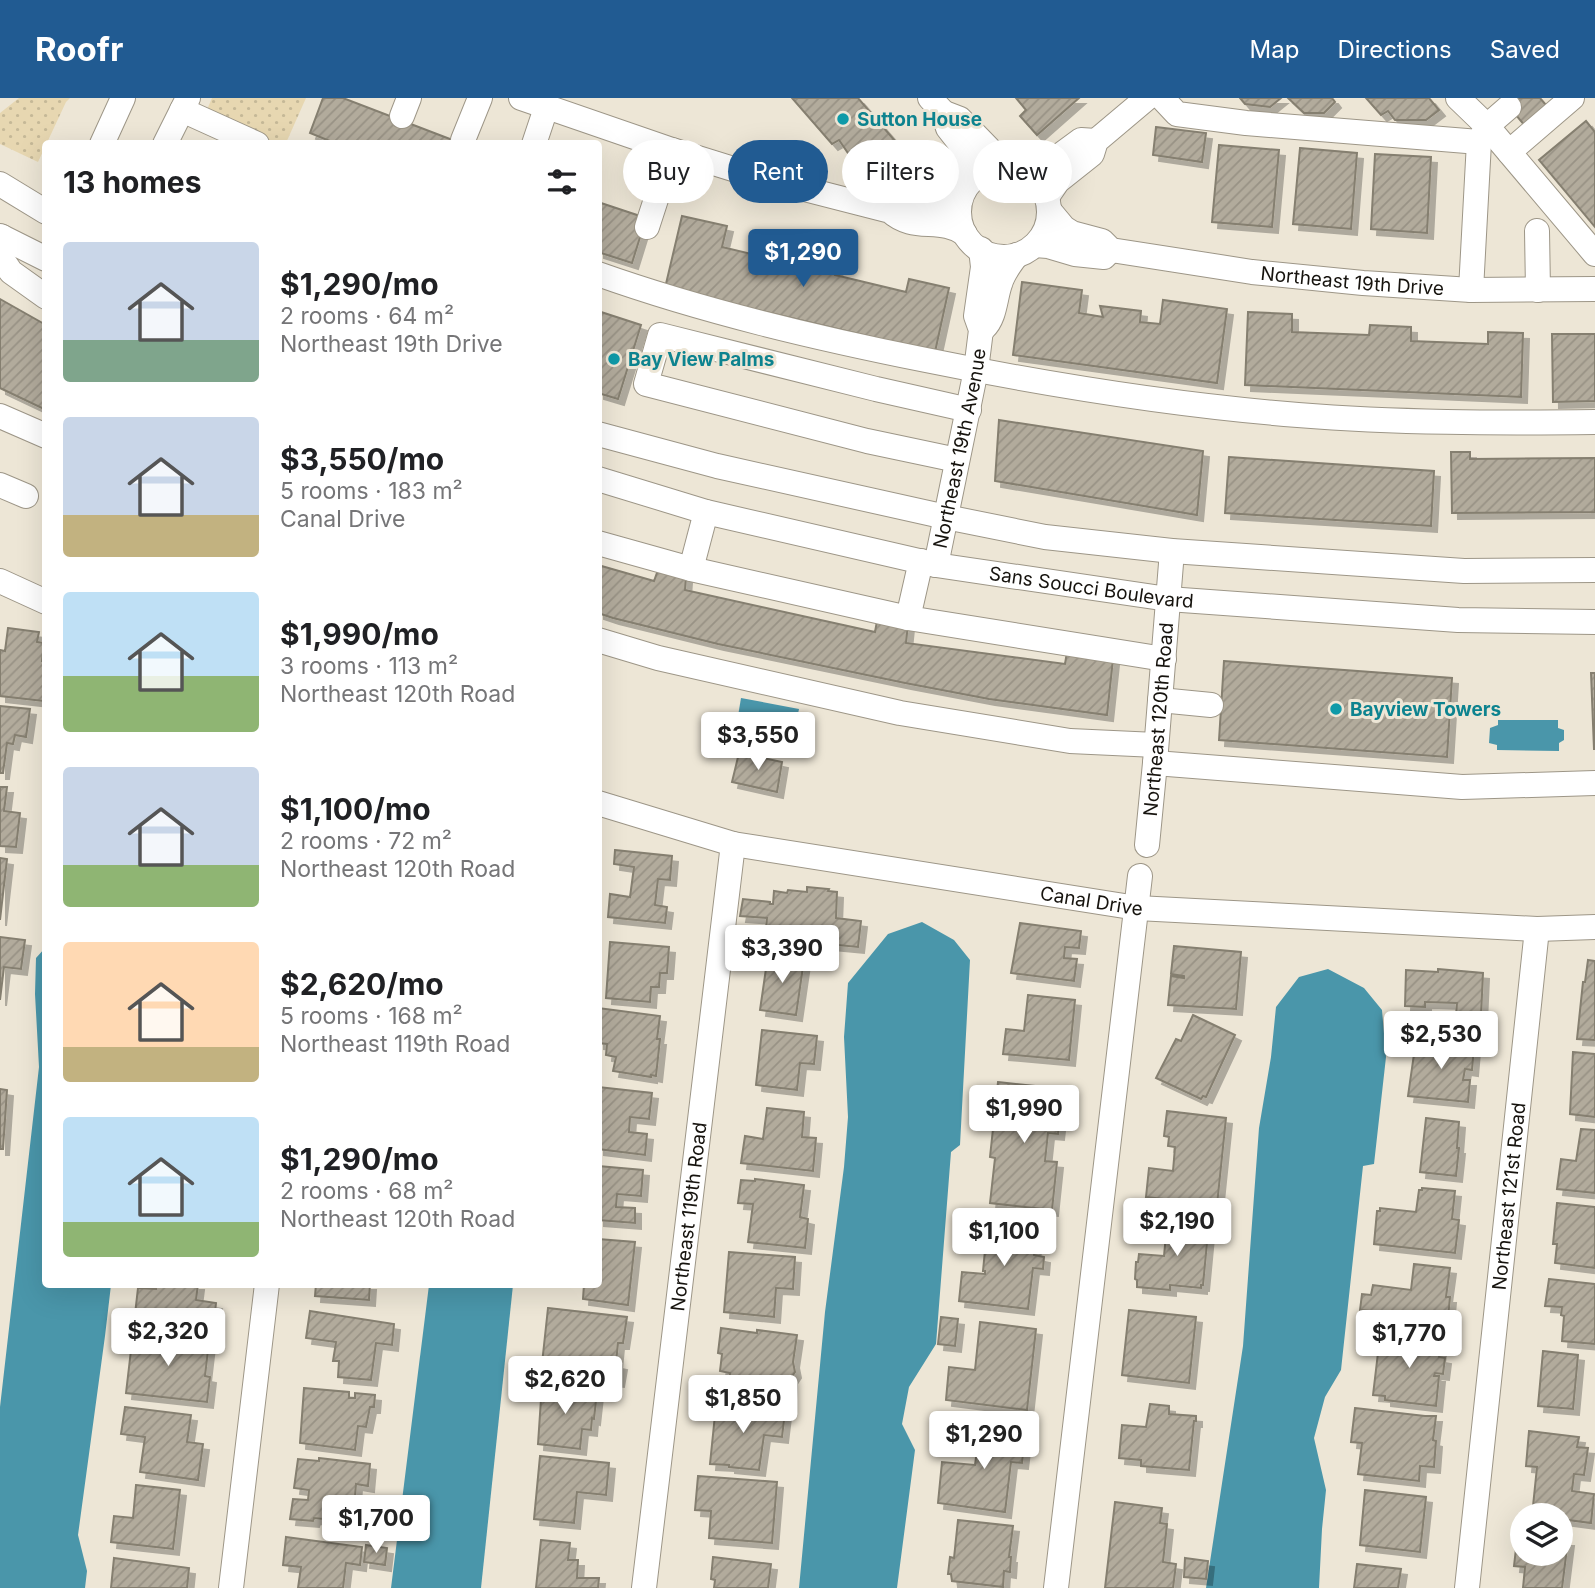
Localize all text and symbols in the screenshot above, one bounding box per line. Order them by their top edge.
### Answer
text: Roofr [35,29,123,69]
text: Map [1250,35,1299,64]
text: Directions [1337,35,1452,64]
text: Saved [1490,35,1560,64]
place label: Sutton House [857,108,982,131]
marker: Sutton House [835,111,851,127]
chip: Buy [623,140,714,203]
chip: Rent [728,140,828,203]
chip: Filters [842,140,959,203]
chip: New [973,140,1072,203]
icon: filters [543,163,581,201]
text: 13 homes [63,164,202,200]
pin: $1,290 [746,230,860,289]
text: $1,290 [764,238,842,266]
street label: Northeast 19th Drive [1259,261,1445,300]
text: $1,290/mo [280,266,439,302]
icon: home [119,270,203,354]
text: 2 rooms · 64 m² [280,302,454,330]
text: Northeast 19th Drive [280,330,503,358]
street label: Northeast 19th Avenue [928,347,990,550]
place label: Bay View Palms [628,348,775,371]
marker: Bay View Palms [606,351,622,367]
text: $3,550/mo [280,441,444,477]
icon: home [119,445,203,529]
text: 5 rooms · 183 m² [280,477,463,505]
text: Canal Drive [280,505,405,533]
street label: Sans Soucci Boulevard [988,561,1194,612]
text: $1,990/mo [280,616,439,652]
icon: home [119,620,203,704]
street label: Northeast 120th Road [1138,622,1178,817]
text: 3 rooms · 113 m² [280,652,458,680]
text: Northeast 120th Road [280,680,515,708]
place label: Bayview Towers [1350,698,1501,721]
marker: Bayview Towers [1328,701,1344,717]
pin: $3,550 [701,712,815,772]
text: $3,550 [717,721,799,749]
text: $1,100/mo [280,791,431,827]
icon: home [119,795,203,879]
text: 2 rooms · 72 m² [280,827,452,855]
text: Northeast 120th Road [280,855,515,883]
street label: Canal Drive [1038,881,1143,920]
pin: $3,390 [725,926,839,985]
text: $3,390 [741,934,823,962]
text: $2,620/mo [280,966,444,1002]
icon: home [119,970,203,1054]
text: 5 rooms · 168 m² [280,1002,463,1030]
pin: $2,530 [1384,1012,1498,1071]
text: $2,530 [1400,1020,1482,1048]
text: Northeast 119th Road [280,1030,510,1058]
pin: $1,990 [967,1086,1081,1145]
text: $1,990 [985,1094,1063,1122]
street label: Northeast 121st Road [1487,1101,1530,1291]
street label: Northeast 119th Road [666,1121,711,1313]
text: $1,290/mo [280,1141,439,1177]
icon: home [119,1145,203,1229]
text: 2 rooms · 68 m² [280,1177,453,1205]
pin: $2,190 [1120,1198,1234,1258]
text: Northeast 120th Road [280,1205,515,1233]
text: $2,190 [1139,1207,1215,1235]
pin: $1,100 [947,1208,1061,1268]
text: $1,100 [968,1217,1040,1245]
pin: $2,320 [111,1308,225,1368]
pin: $1,770 [1352,1310,1466,1370]
text: $2,320 [127,1317,209,1345]
text: $1,770 [1372,1319,1446,1347]
pin: $2,620 [508,1356,622,1416]
text: $2,620 [524,1365,606,1393]
pin: $1,850 [686,1376,800,1435]
text: $1,850 [704,1384,782,1412]
pin: $1,290 [927,1412,1041,1471]
text: $1,290 [945,1420,1023,1448]
pin: $1,700 [319,1496,433,1555]
map controls [1510,1503,1573,1566]
button: layers [1510,1503,1573,1566]
text: $1,700 [338,1504,414,1532]

